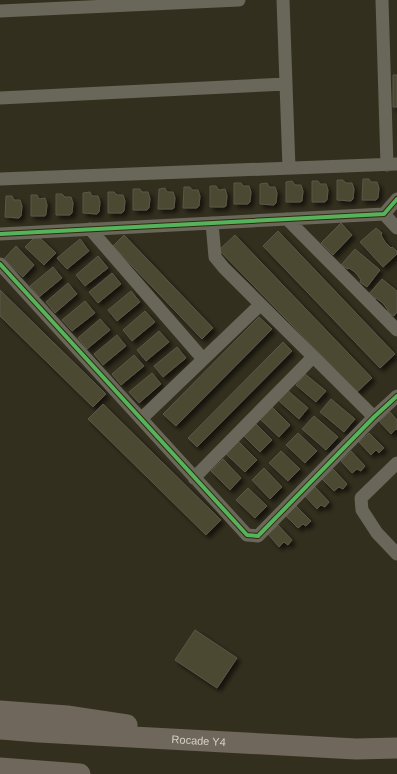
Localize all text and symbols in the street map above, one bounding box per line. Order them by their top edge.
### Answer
street label: Rocade Y4 [171,733,226,748]

